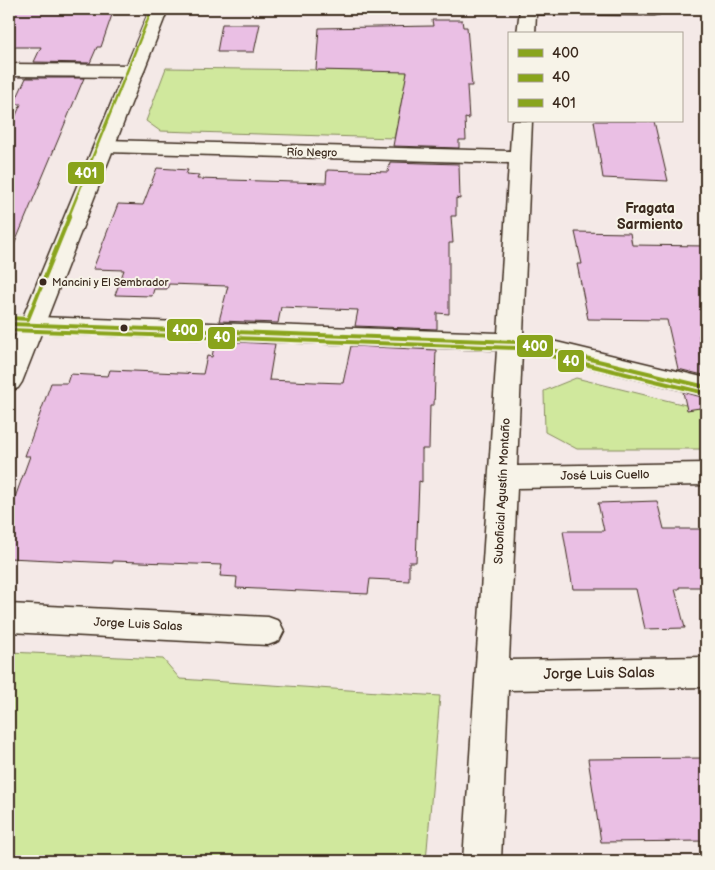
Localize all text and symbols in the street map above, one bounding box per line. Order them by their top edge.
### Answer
legend [508,32,682,122]
text: 400 [552,44,579,63]
text: 40 [552,68,570,87]
text: 401 [552,94,576,113]
street label: Río Negro [286,146,337,159]
line badge: 401 [67,161,105,185]
text: 401 [75,165,97,182]
district label: Fragata Sarmiento [617,200,683,233]
place label: Mancini y El Sembrador [52,276,169,289]
marker: Mancini y El Sembrador [38,277,48,287]
line badge: 400 [166,318,204,342]
text: 400 [172,322,198,339]
unlabelled marker [119,323,129,333]
line badge: 40 [207,326,236,350]
text: 40 [214,329,231,346]
line badge: 400 [516,334,554,358]
text: 400 [522,338,548,355]
line badge: 40 [557,349,585,373]
text: 40 [563,353,580,370]
street label: Suboficial Agustín Montaño [491,418,514,564]
street label: José Luis Cuello [560,467,650,484]
street label: Jorge Luis Salas [93,615,183,634]
street label: Jorge Luis Salas [543,663,655,684]

